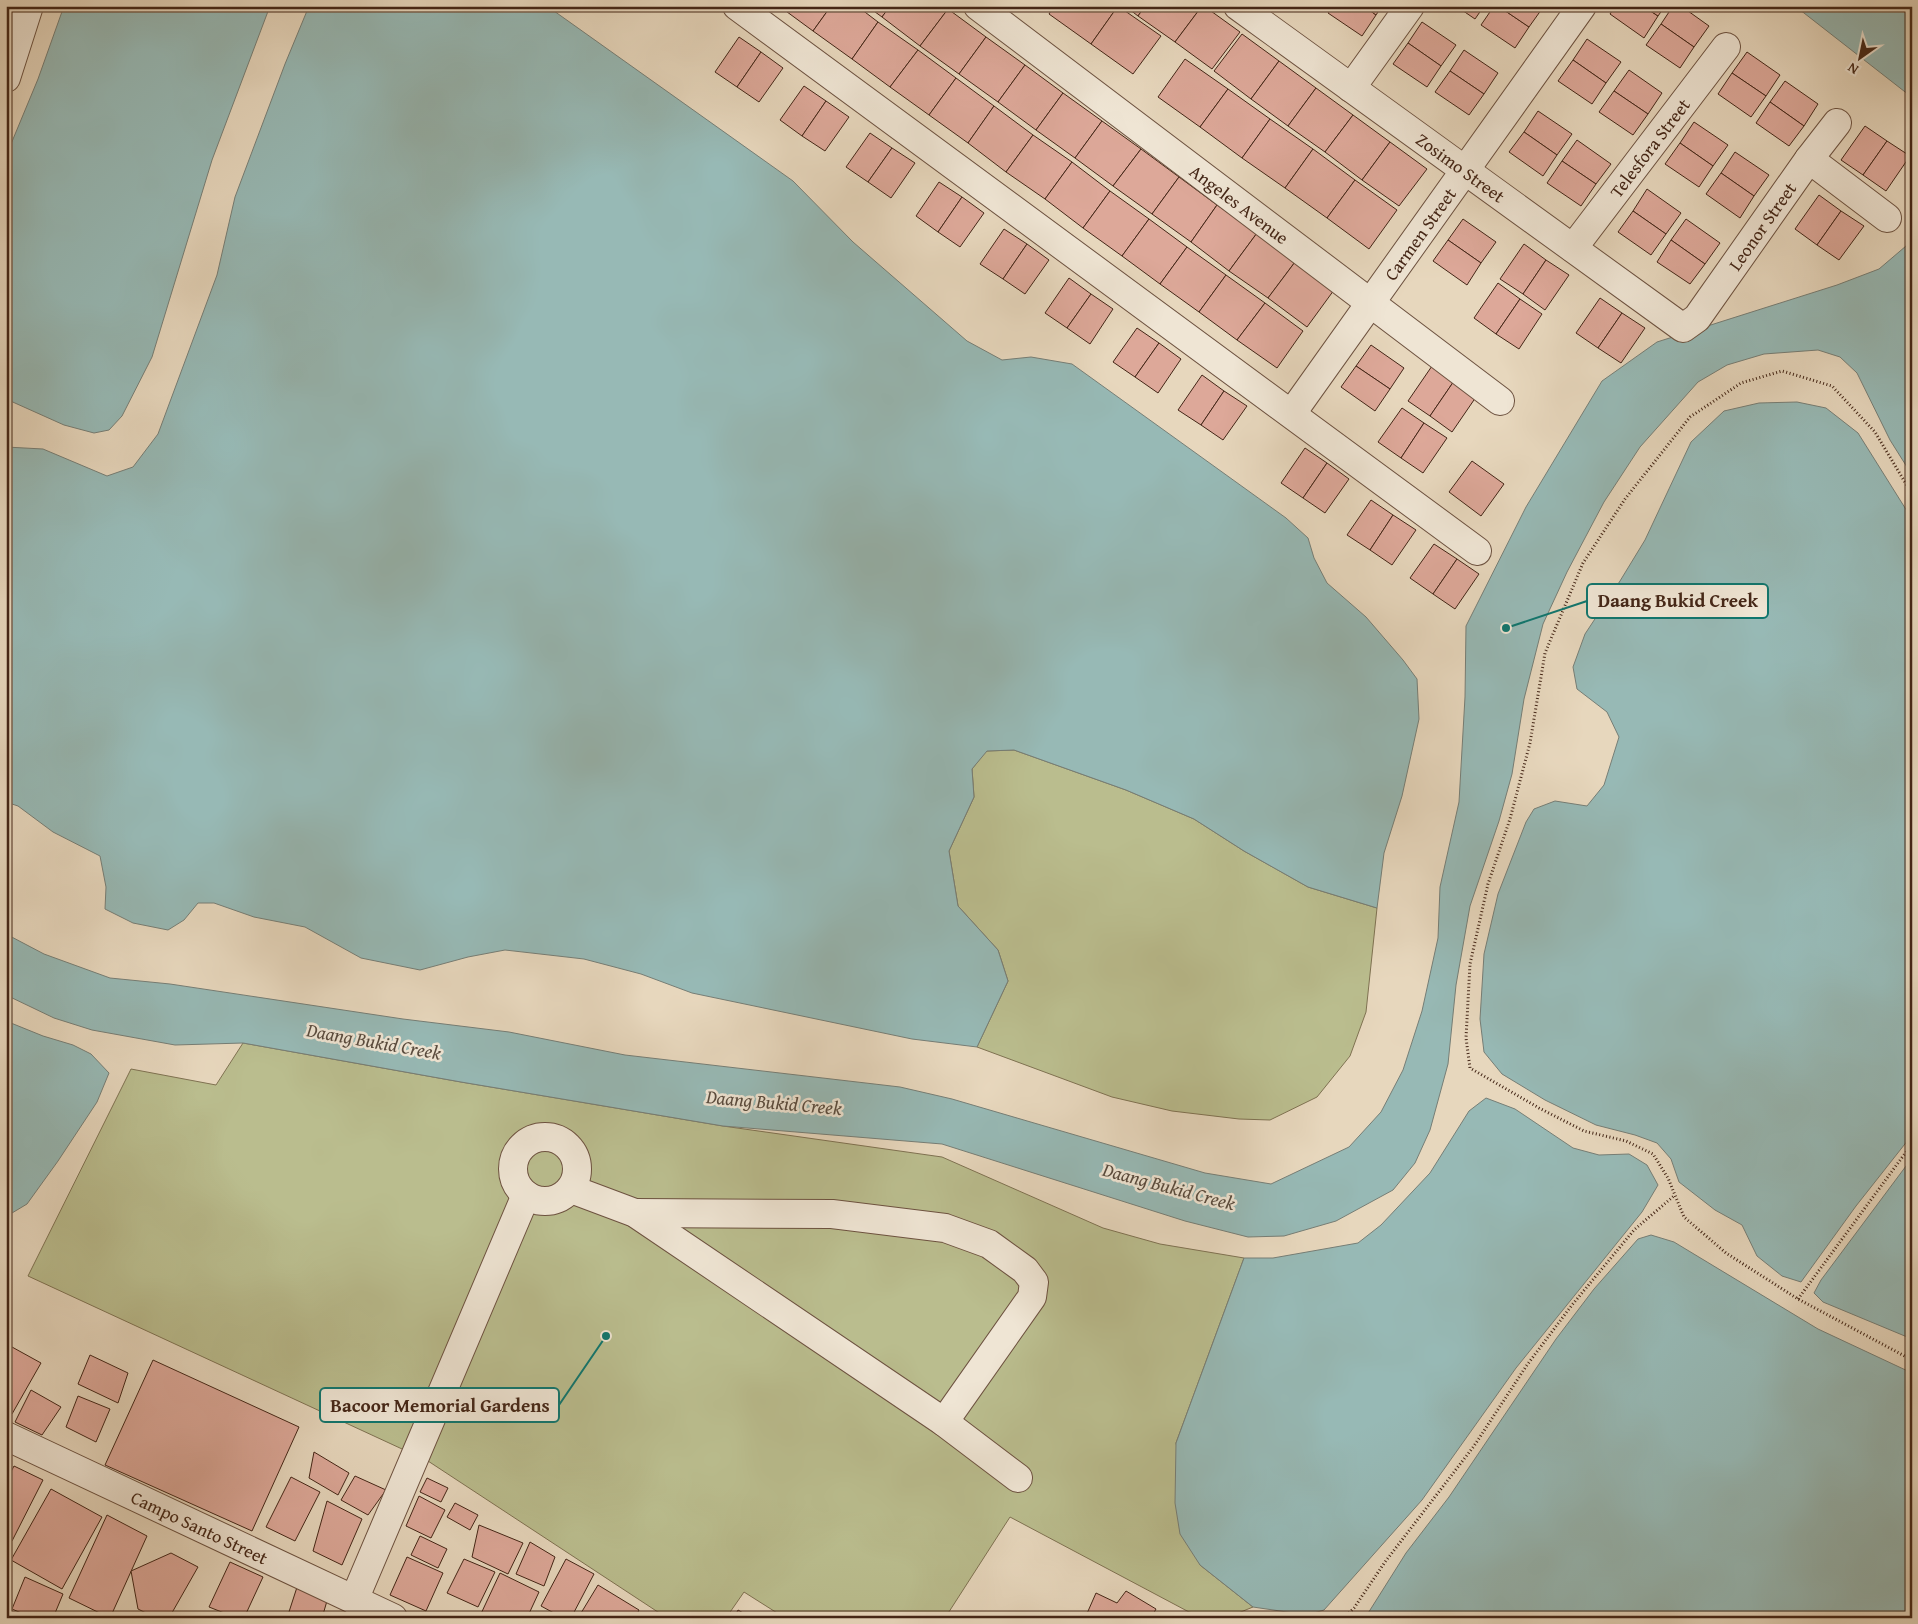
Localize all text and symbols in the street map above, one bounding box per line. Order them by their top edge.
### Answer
north arrow [1836,32,1886,82]
text: N [1843,58,1862,80]
street label: Telesfora Street [1603,92,1696,203]
street label: Zosimo Street [1411,126,1512,209]
street label: Angeles Avenue [1184,157,1295,250]
street label: Leonor Street [1721,176,1803,276]
street label: Carmen Street [1377,181,1463,286]
callout: Daang Bukid Creek [1587,584,1768,618]
text: Daang Bukid Creek [1598,586,1758,614]
water label: Daang Bukid Creek [304,1015,444,1067]
water label: Daang Bukid Creek [704,1082,843,1122]
water label: Daang Bukid Creek [1099,1155,1239,1217]
callout: Bacoor Memorial Gardens [320,1388,559,1422]
text: Bacoor Memorial Gardens [330,1391,550,1419]
street label: Campo Santo Street [127,1483,273,1571]

